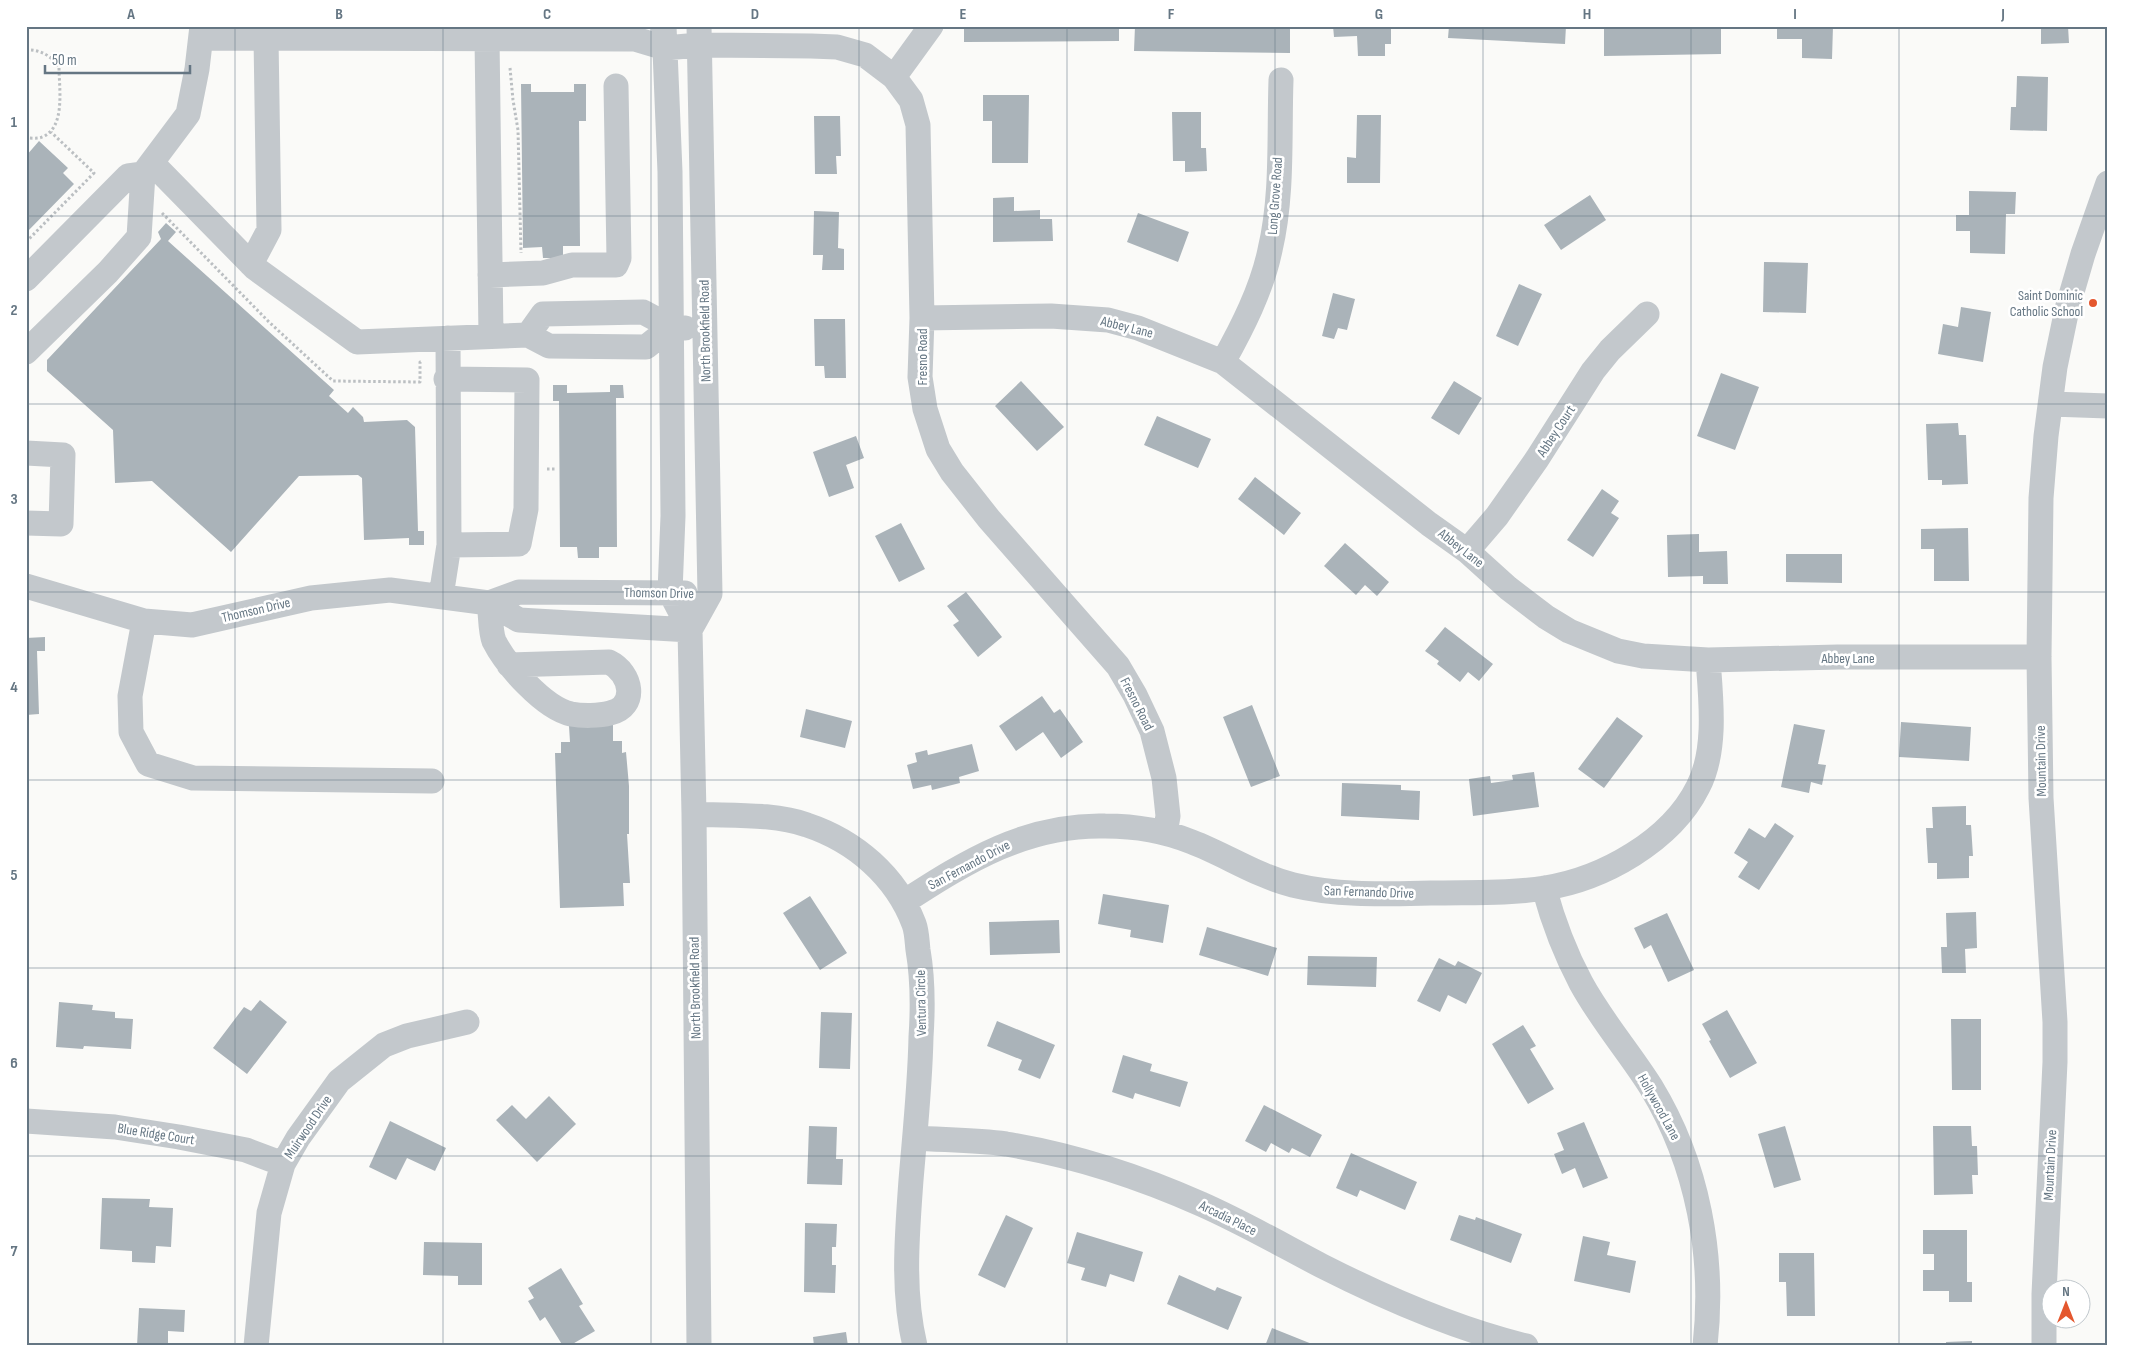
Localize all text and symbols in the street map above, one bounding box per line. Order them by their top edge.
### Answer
text: A [126,5,135,24]
text: B [335,5,343,24]
text: C [543,5,551,24]
text: D [751,5,759,24]
text: E [960,5,967,24]
text: F [1168,5,1175,24]
text: G [1375,5,1383,24]
text: H [1583,5,1591,24]
text: I [1793,5,1797,24]
text: J [2000,5,2005,24]
scale bar [45,42,190,74]
text: 50 m [52,51,77,70]
text: 1 [11,113,18,132]
street label: Long Grove Road [1264,157,1286,235]
street label: North Brookfield Road [696,280,714,382]
place label: Saint Dominic Catholic School [2010,287,2083,320]
marker: Saint Dominic Catholic School [2087,297,2099,309]
text: 2 [10,301,18,320]
street label: Abbey Lane [1098,312,1155,342]
street label: Fresno Road [914,328,931,386]
street label: Abbey Court [1533,402,1579,461]
text: 3 [10,490,18,509]
street label: Abbey Lane [1434,524,1487,571]
street label: Thomson Drive [624,584,694,602]
street label: Thomson Drive [220,594,292,626]
street label: Abbey Lane [1820,650,1875,667]
street label: Fresno Road [1116,675,1158,733]
text: 4 [10,678,18,697]
street label: Mountain Drive [2032,725,2050,797]
street label: San Fernando Drive [925,836,1013,894]
text: 5 [10,866,18,885]
street label: San Fernando Drive [1324,882,1414,902]
street label: North Brookfield Road [686,937,704,1039]
street label: Ventura Circle [912,970,930,1036]
text: 6 [10,1054,18,1073]
street label: Hollywood Lane [1634,1071,1684,1143]
street label: Muirwood Drive [281,1092,335,1162]
street label: Blue Ridge Court [116,1120,196,1148]
street label: Mountain Drive [2040,1129,2060,1201]
street label: Arcadia Place [1196,1196,1260,1239]
text: 7 [11,1242,18,1261]
north arrow [2042,1280,2092,1330]
text: N [2062,1283,2070,1300]

